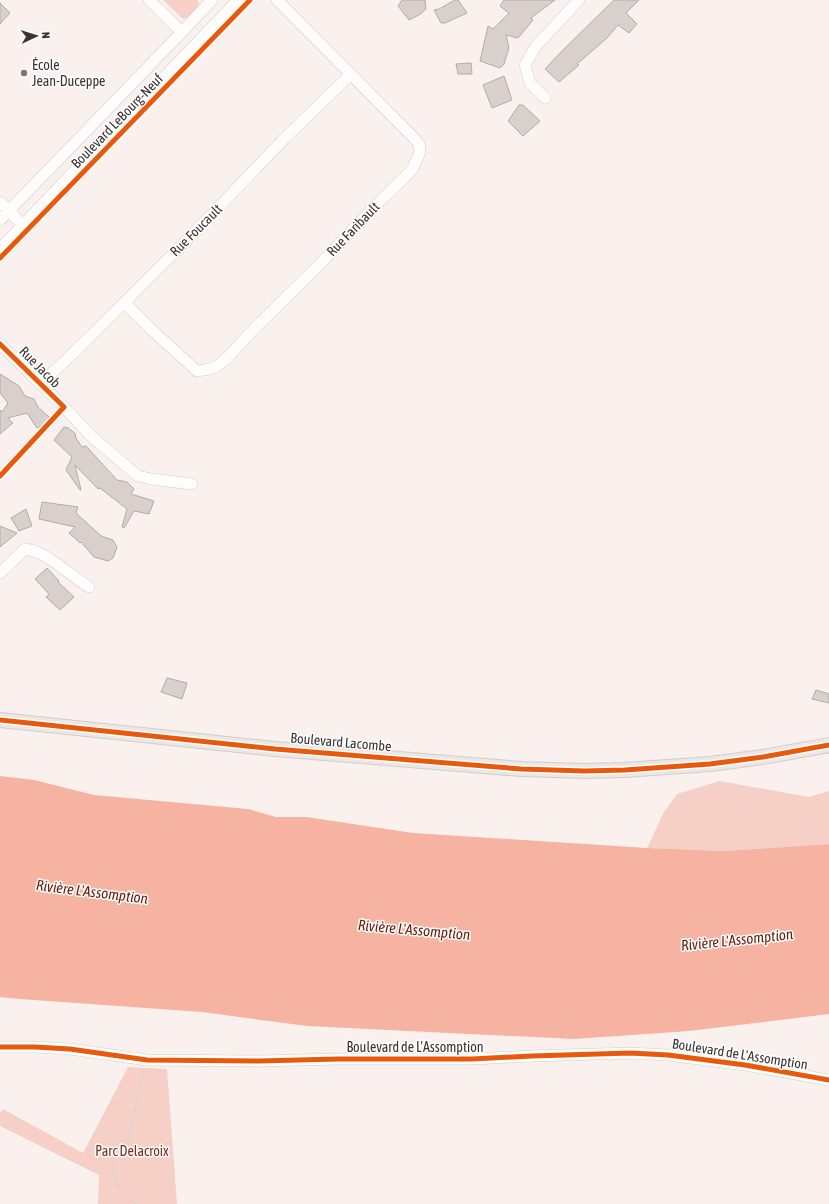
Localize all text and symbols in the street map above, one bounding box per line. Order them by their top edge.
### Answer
north arrow [16,16,56,56]
text: N [40,32,52,39]
place label: École Jean-Duceppe [32,57,105,89]
marker: École Jean-Duceppe [19,68,29,78]
street label: Boulevard LeBourg-Neuf [68,70,166,171]
street label: Rue Faribault [323,199,383,259]
street label: Rue Foucault [167,201,225,259]
street label: Rue Jacob [16,343,64,391]
street label: Boulevard Lacombe [290,730,392,754]
water label: Rivière L'Assomption [35,876,149,907]
water label: Rivière L'Assomption [357,916,471,943]
water label: Rivière L'Assomption [680,925,794,954]
street label: Boulevard de L'Assomption [671,1035,809,1073]
street label: Boulevard de L'Assomption [346,1039,484,1055]
park label: Parc Delacroix [95,1143,169,1159]

